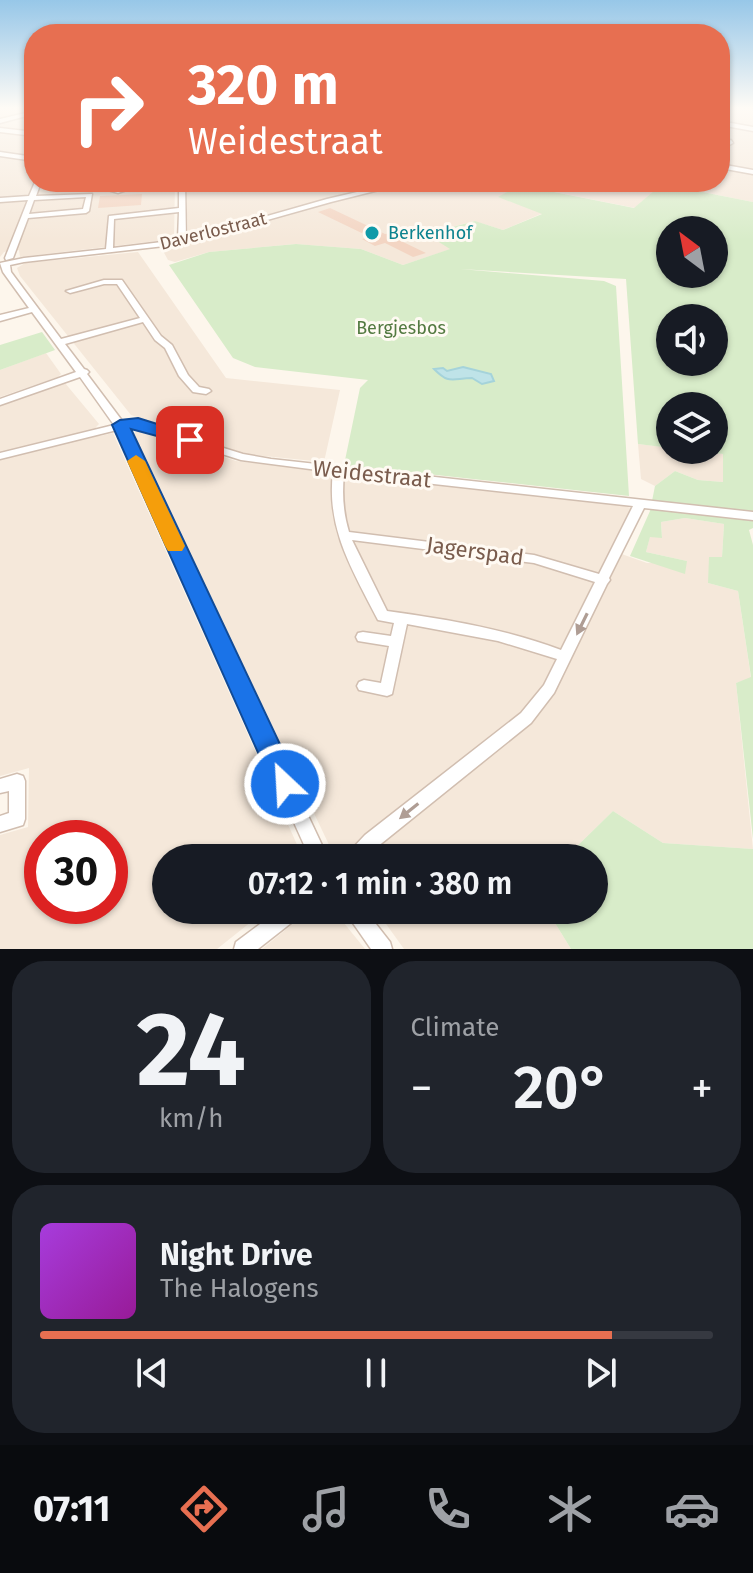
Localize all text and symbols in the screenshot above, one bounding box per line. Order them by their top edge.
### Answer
text: 320 m [188,52,339,119]
icon: right [56,56,160,160]
text: Weidestraat [188,120,383,164]
street label: Daverlostraat [157,207,269,255]
north arrow [656,216,728,288]
map controls [656,216,728,464]
place label: Berkenhof [388,222,474,244]
marker: Berkenhof [363,224,381,242]
button: sound [656,304,728,376]
park label: Bergjesbos [356,317,446,339]
button: layers [656,392,728,464]
pin [156,406,224,474]
icon: arrive [168,418,212,462]
street label: Weidestraat [311,454,433,494]
street label: Jagerspad [425,531,525,571]
one-way arrow [575,613,589,636]
position arrow [243,742,327,826]
one-way arrow [398,803,419,820]
speed limit sign: 30 [24,820,128,924]
text: 07:12 · 1 min · 380 m [248,866,512,902]
text: 24 [136,988,246,1113]
text: Climate [411,1012,499,1043]
text: 20° [513,1052,610,1124]
text: − [411,1062,433,1115]
text: + [691,1062,713,1115]
text: km/h [159,1103,223,1134]
text: Night Drive [160,1237,313,1273]
text: The Halogens [160,1273,319,1304]
icon: previous [130,1351,174,1395]
icon: pause [354,1351,398,1395]
icon: next [579,1351,623,1395]
icon: directions [176,1481,232,1537]
icon: music [298,1481,354,1537]
icon: phone [420,1481,476,1537]
icon: climate [542,1481,598,1537]
icon: car [664,1481,720,1537]
text: 07:11 [33,1487,110,1531]

